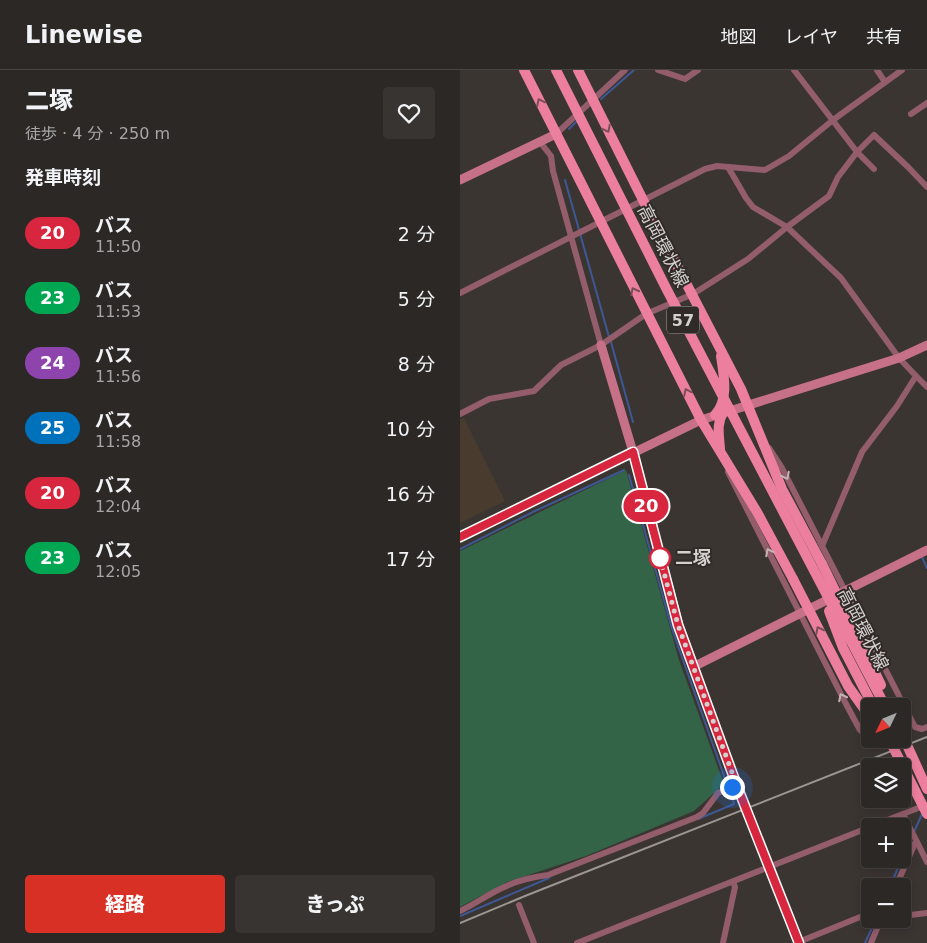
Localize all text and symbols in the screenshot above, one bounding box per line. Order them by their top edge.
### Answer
text: Linewise [25,21,143,49]
text: 地図 [721,26,757,47]
text: レイヤ [785,26,838,47]
text: 共有 [866,26,902,47]
text: 二塚 [25,87,73,115]
button: heart [383,87,435,139]
one-way arrow [536,98,546,107]
text: 徒歩 · 4 分 · 250 m [25,124,170,143]
one-way arrow [601,124,611,133]
text: 発車時刻 [25,166,101,188]
street label: 高岡環状線 [634,201,693,291]
text: バス [95,214,133,236]
text: 20 [40,222,65,243]
text: 2 分 [398,223,435,245]
text: 11:50 [95,237,141,256]
text: バス [95,279,133,301]
text: 23 [40,287,65,308]
one-way arrow [630,287,640,296]
text: 5 分 [398,288,435,310]
text: 11:53 [95,302,141,321]
road number: 57 [667,306,699,334]
text: バス [95,344,133,366]
text: 24 [40,352,65,373]
text: 8 分 [398,353,435,375]
text: 11:56 [95,367,141,386]
one-way arrow [683,388,693,397]
text: バス [95,409,133,431]
text: 25 [40,417,65,438]
text: 10 分 [386,418,435,440]
text: 11:58 [95,432,141,451]
one-way arrow [780,471,790,480]
text: バス [95,474,133,496]
text: 20 [40,482,65,503]
text: 16 分 [386,483,435,505]
line badge: 20 [624,490,668,522]
text: 20 [633,495,659,516]
text: 12:04 [95,497,141,516]
text: バス [95,539,133,561]
text: 23 [40,547,65,568]
marker: 二塚 [649,547,671,569]
place label: 二塚 [675,547,711,568]
text: 17 分 [386,548,435,570]
one-way arrow [765,548,775,557]
text: 12:05 [95,562,141,581]
street label: 高岡環状線 [834,584,893,674]
one-way arrow [815,626,825,635]
one-way arrow [838,693,848,702]
north arrow [861,698,911,748]
map controls [861,698,911,928]
button: layers [861,758,911,808]
your location [720,775,745,800]
button: + [861,818,911,868]
button: 経路 [25,875,225,933]
button: きっぷ [235,875,435,933]
button: − [861,878,911,928]

